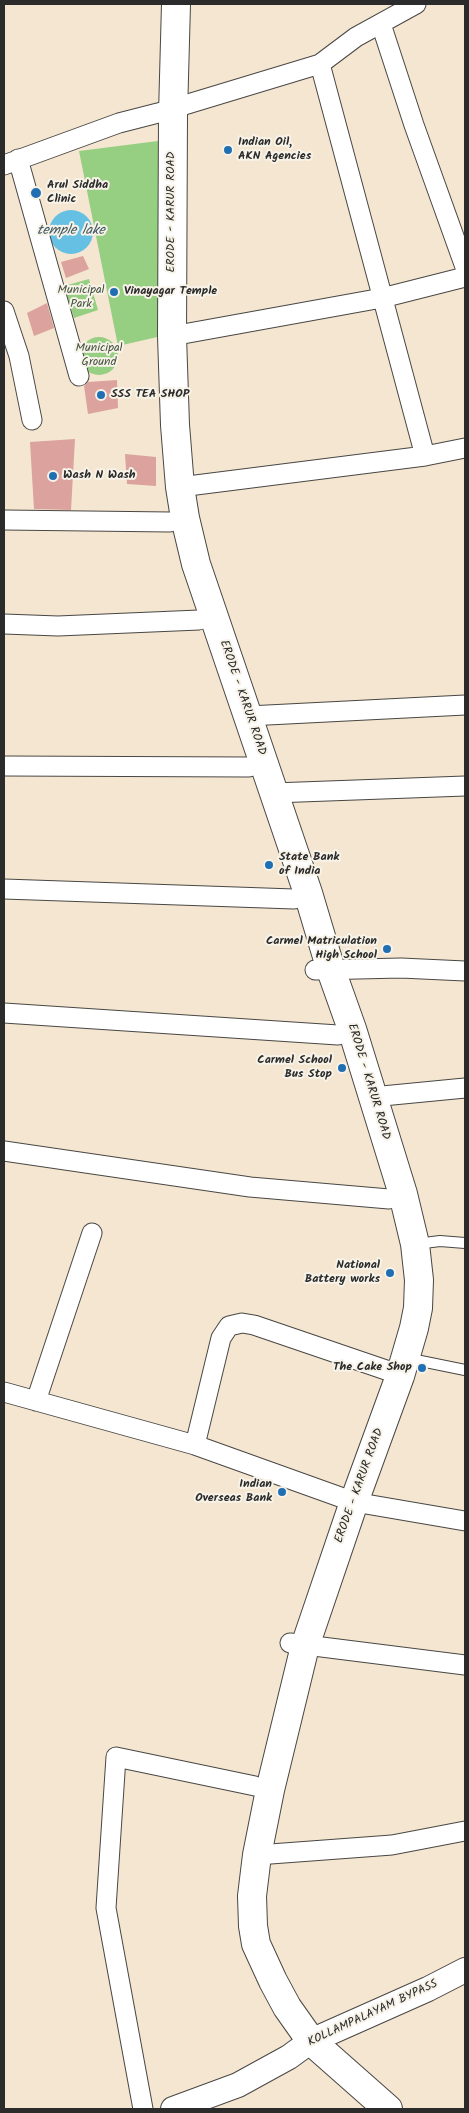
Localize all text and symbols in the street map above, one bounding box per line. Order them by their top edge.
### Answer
place label: Indian Oil, AKN Agencies [238,136,311,164]
marker: Indian Oil, AKN Agencies [222,144,234,156]
street label: ERODE - KARUR ROAD [165,151,179,273]
place label: Arul Siddha Clinic [47,179,108,207]
marker: Arul Siddha Clinic [29,186,43,200]
water label: temple lake [37,224,105,240]
park label: Municipal Park [58,284,104,312]
place label: Vinayagar Temple [124,285,217,299]
marker: Vinayagar Temple [108,286,120,298]
park label: Municipal Ground [76,342,122,370]
place label: SSS TEA SHOP [111,388,189,402]
marker: SSS TEA SHOP [95,389,107,401]
place label: Wash N Wash [63,469,136,483]
marker: Wash N Wash [47,470,59,482]
street label: ERODE - KARUR ROAD [215,638,269,758]
place label: State Bank of India [279,851,339,879]
marker: State Bank of India [263,859,275,871]
place label: Carmel Matriculation High School [266,935,377,963]
marker: Carmel Matriculation High School [381,943,393,955]
street label: ERODE - KARUR ROAD [343,1022,393,1142]
place label: Carmel School Bus Stop [257,1054,332,1082]
marker: Carmel School Bus Stop [336,1062,348,1074]
place label: National Battery works [305,1259,380,1287]
marker: National Battery works [384,1267,396,1279]
place label: The Cake Shop [333,1361,412,1375]
marker: The Cake Shop [416,1362,428,1374]
street label: ERODE - KARUR ROAD [333,1427,387,1545]
place label: Indian Overseas Bank [195,1478,272,1506]
marker: Indian Overseas Bank [276,1486,288,1498]
street label: KOLLAMPALAYAM BYPASS [306,1978,440,2050]

